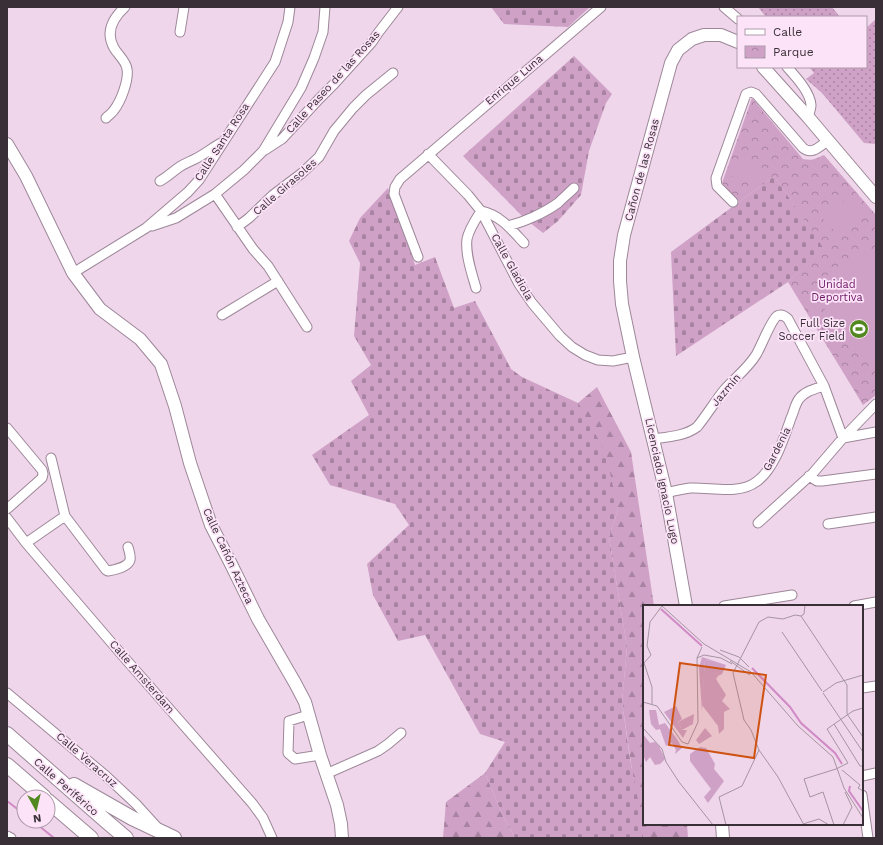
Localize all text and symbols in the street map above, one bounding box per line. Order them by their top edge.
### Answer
legend [737,16,867,68]
text: Calle [773,25,802,39]
street label: Calle Paseo de las Rosas [283,28,383,136]
text: Parque [773,45,814,59]
street label: Enrique Luna [483,52,545,108]
street label: Calle Santa Rosa [192,100,252,184]
street label: Cañon de las Rosas [622,117,662,223]
street label: Calle Girasoles [251,156,320,218]
street label: Calle Gladiola [488,231,536,303]
park label: Unidad Deportiva [811,278,863,304]
place label: Full Size Soccer Field [778,317,845,343]
sports icon: Full Size Soccer Field [848,318,870,340]
street label: Jazmín [709,371,743,409]
street label: Licenciado Ignacio Lugo [642,417,682,545]
street label: Gardenia [760,425,794,473]
street label: Calle Cañón Azteca [200,506,256,606]
inset map [643,605,863,825]
street label: Calle Amsterdam [107,638,177,716]
street label: Calle Veracruz [54,730,120,790]
street label: Calle Periférico [31,755,101,819]
north arrow [16,789,56,829]
text: N [32,811,42,825]

